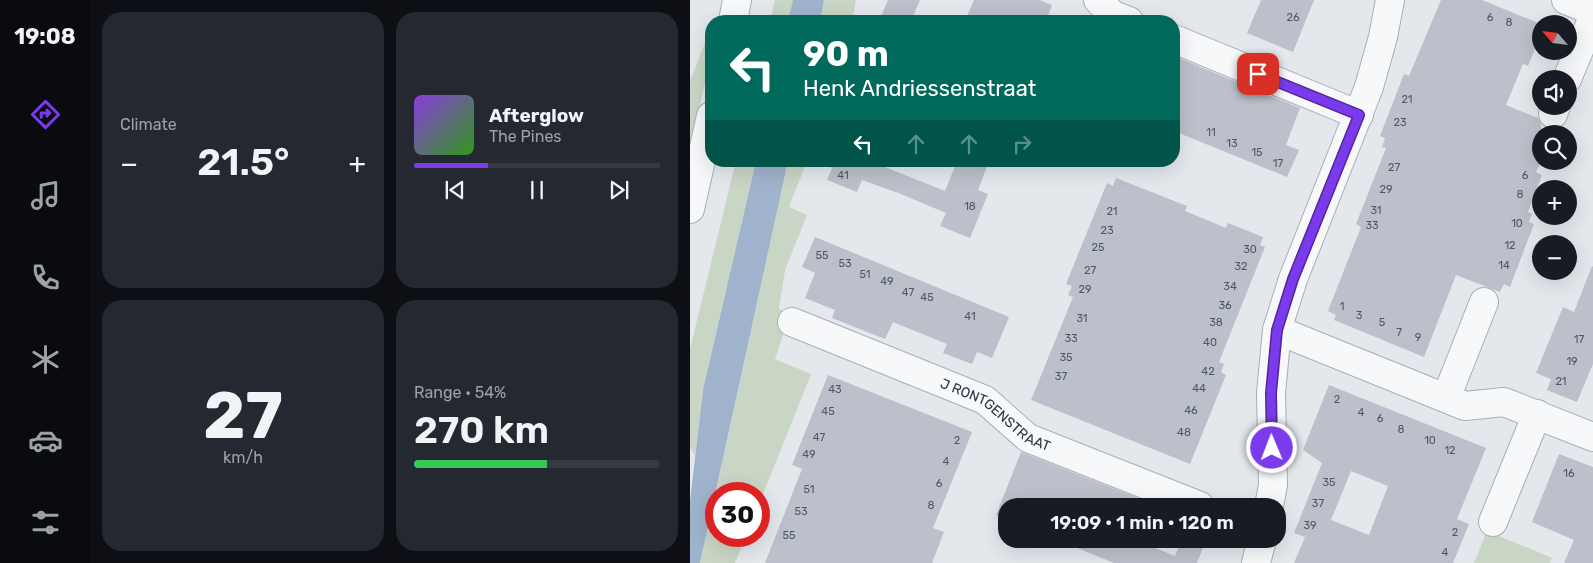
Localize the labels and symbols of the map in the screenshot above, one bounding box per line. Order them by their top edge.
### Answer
house number: 26 [1286,11,1300,24]
house number: 6 [1487,11,1494,24]
north arrow [1532,15,1578,60]
house number: 8 [1506,16,1513,29]
pin [1237,53,1279,95]
house number: 21 [1401,93,1413,106]
house number: 23 [1393,116,1407,129]
house number: 11 [1206,126,1216,139]
house number: 13 [1226,137,1238,150]
house number: 15 [1251,146,1263,159]
house number: 17 [1273,157,1284,170]
house number: 27 [1388,161,1400,174]
house number: 41 [837,169,849,182]
house number: 6 [1522,169,1529,182]
house number: 29 [1380,183,1392,196]
house number: 8 [1517,188,1524,201]
house number: 18 [964,200,976,213]
house number: 31 [1370,204,1382,217]
house number: 21 [1106,205,1118,218]
house number: 10 [1511,217,1523,230]
house number: 33 [1365,219,1379,232]
house number: 23 [1100,224,1114,237]
house number: 12 [1504,239,1516,252]
house number: 25 [1092,241,1105,254]
house number: 30 [1243,243,1257,256]
house number: 55 [815,249,829,262]
house number: 53 [838,257,852,270]
house number: 14 [1498,259,1510,272]
house number: 32 [1234,260,1248,273]
house number: 27 [1084,264,1096,277]
house number: 51 [859,268,871,281]
house number: 49 [880,275,894,288]
house number: 34 [1223,280,1237,293]
house number: 29 [1079,283,1091,296]
house number: 47 [902,286,914,299]
house number: 45 [920,291,934,304]
house number: 36 [1218,299,1232,312]
house number: 1 [1340,300,1344,313]
house number: 3 [1356,309,1363,322]
house number: 41 [964,310,976,323]
house number: 31 [1076,312,1088,325]
house number: 38 [1209,316,1223,329]
house number: 5 [1379,316,1386,329]
house number: 7 [1396,326,1402,339]
house number: 9 [1415,331,1421,344]
house number: 33 [1064,332,1078,345]
house number: 17 [1574,333,1585,346]
house number: 40 [1203,336,1217,349]
house number: 35 [1059,351,1073,364]
house number: 19 [1566,355,1578,368]
house number: 42 [1201,365,1215,378]
house number: 37 [1055,370,1067,383]
street label: J RONTGENSTRAAT [938,374,1053,455]
house number: 21 [1555,375,1567,388]
house number: 44 [1192,382,1206,395]
house number: 43 [828,383,842,396]
house number: 2 [1334,393,1340,406]
house number: 46 [1184,404,1198,417]
house number: 45 [821,405,835,418]
house number: 4 [1358,406,1365,419]
house number: 6 [1377,412,1384,425]
position arrow [1245,421,1297,473]
house number: 8 [1398,423,1405,436]
house number: 48 [1177,426,1191,439]
house number: 47 [813,431,825,444]
house number: 2 [954,434,960,447]
house number: 10 [1424,434,1436,447]
house number: 12 [1444,444,1456,457]
house number: 49 [802,448,816,461]
house number: 4 [943,455,950,468]
house number: 16 [1563,467,1575,480]
house number: 35 [1322,476,1336,489]
house number: 6 [936,477,943,490]
speed limit sign: 30 [705,482,770,547]
house number: 51 [803,483,815,496]
house number: 37 [1312,497,1324,510]
house number: 8 [928,499,935,512]
house number: 53 [794,505,808,518]
house number: 39 [1303,519,1317,532]
house number: 2 [1452,526,1458,539]
house number: 55 [782,529,796,542]
house number: 4 [1442,546,1449,559]

